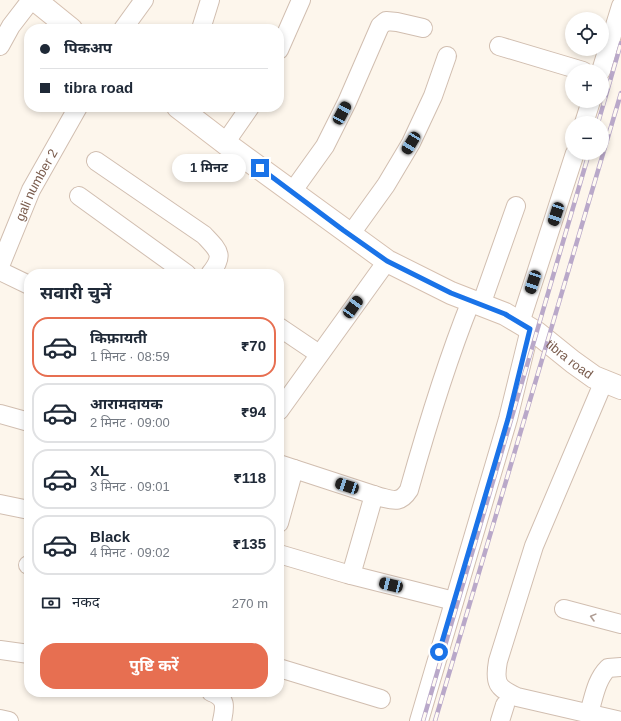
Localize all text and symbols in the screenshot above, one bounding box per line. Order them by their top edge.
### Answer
map controls [565,12,609,160]
button: locate [565,12,609,56]
text: पिकअप [64,39,112,56]
button: + [565,64,609,108]
text: tibra road [64,79,133,96]
car [331,100,353,126]
button: − [565,116,609,160]
car [400,130,422,156]
street label: gali number 2 [12,146,61,223]
callout: 1 मिनट [172,154,246,182]
route end [251,159,269,177]
text: 1 मिनट [190,160,228,175]
car [547,201,565,227]
car [524,269,542,295]
text: सवारी चुनें [40,283,111,303]
car [341,294,365,320]
icon: car [42,329,78,365]
text: किफ़ायती [90,329,147,346]
street label: tibra road [543,336,596,382]
text: ₹70 [241,337,266,354]
text: 1 मिनट · 08:59 [90,349,170,364]
icon: car [42,395,78,431]
text: आरामदायक [90,395,163,412]
text: ₹94 [241,403,266,420]
text: 2 मिनट · 09:00 [90,415,170,430]
icon: car [42,461,78,497]
text: XL [90,462,109,479]
text: ₹118 [233,469,266,486]
car [334,477,360,495]
text: 3 मिनट · 09:01 [90,479,170,494]
icon: car [42,527,78,563]
text: Black [90,528,130,545]
text: ₹135 [232,535,266,552]
text: 4 मिनट · 09:02 [90,545,170,560]
car [378,576,404,594]
icon: cash [40,592,62,614]
text: नकद [72,593,100,610]
text: 270 m [232,596,268,611]
one-way arrow [589,613,596,621]
button: पुष्टि करें [40,643,268,689]
route start [430,643,448,661]

